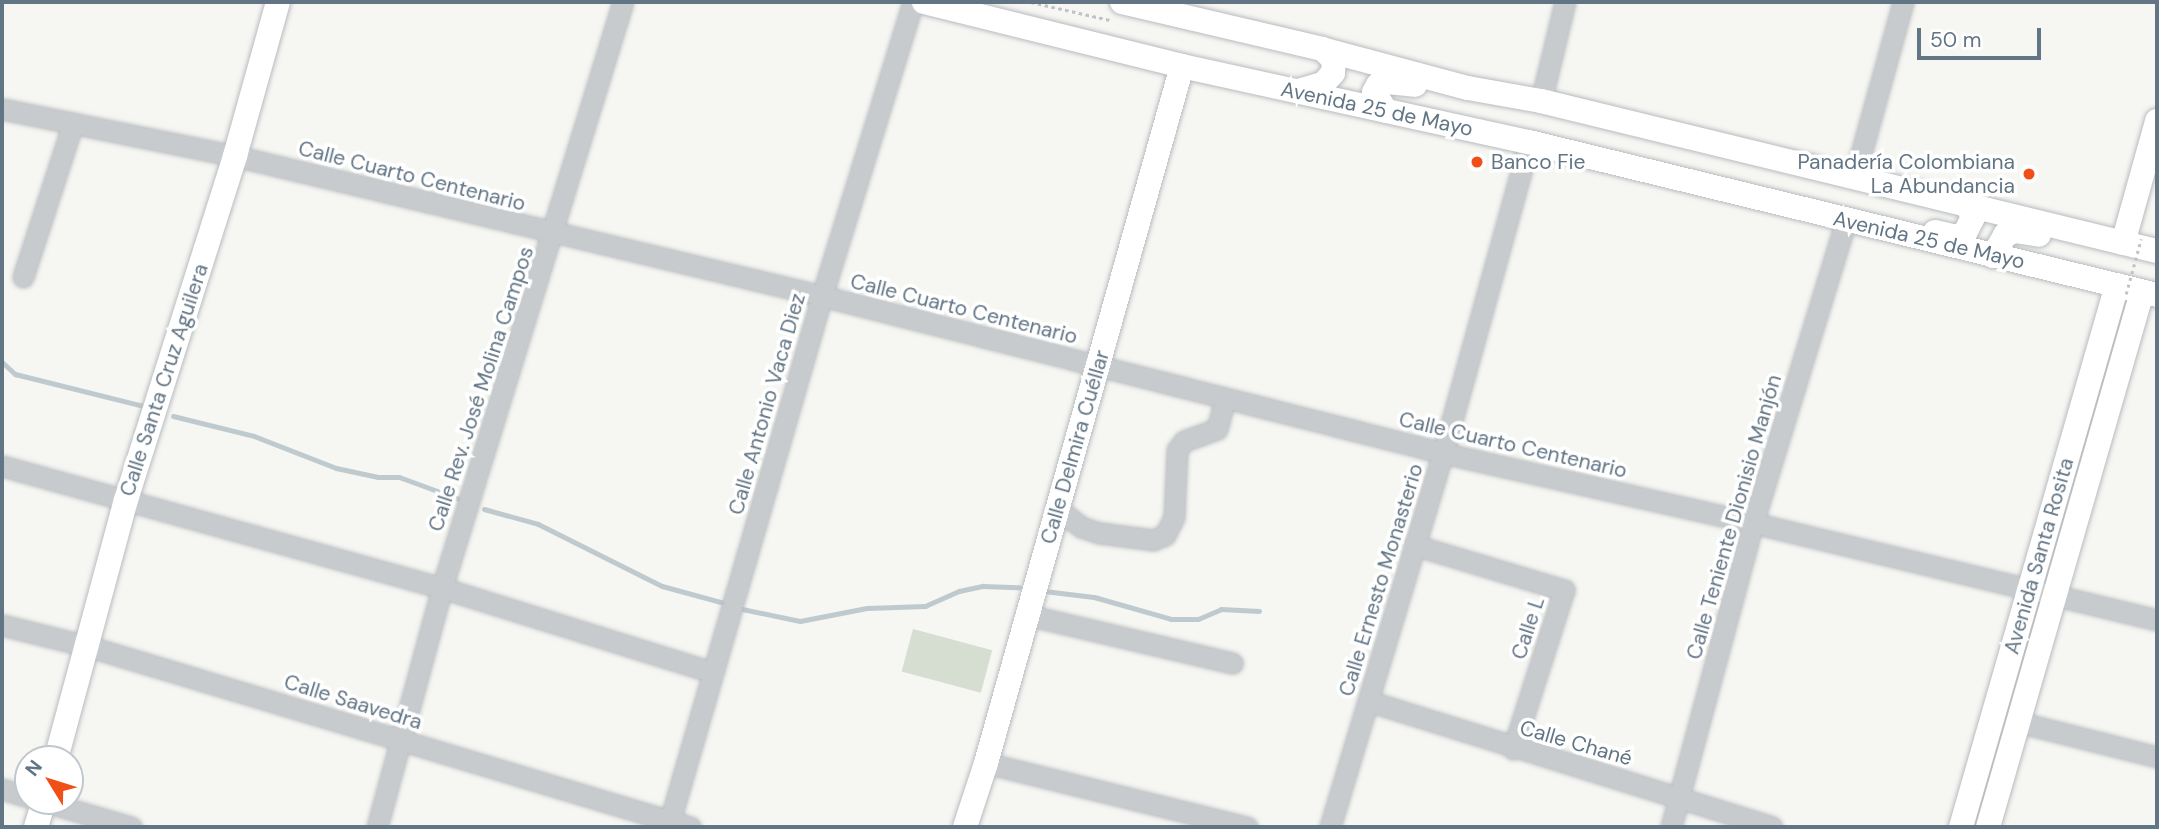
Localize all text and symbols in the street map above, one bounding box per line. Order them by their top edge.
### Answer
scale bar [1921,14,2045,58]
text: 50 m [1930,26,1981,54]
street label: Avenida 25 de Mayo [1279,76,1475,142]
street label: Calle Cuarto Centenario [296,136,528,216]
place label: Banco Fie [1491,149,1585,175]
place label: Panadería Colombiana La Abundancia [1797,149,2015,199]
marker: Banco Fie [1469,154,1485,170]
marker: Panadería Colombiana La Abundancia [2021,166,2037,182]
street label: Avenida 25 de Mayo [1831,206,2027,274]
street label: Calle Rev. José Molina Campos [423,243,539,535]
street label: Calle Santa Cruz Aguilera [114,261,214,499]
street label: Calle Cuarto Centenario [848,269,1080,349]
street label: Calle Antonio Vaca Diez [723,290,811,518]
street label: Calle Delmira Cuéllar [1035,347,1115,547]
street label: Calle Teniente Dionisio Manjón [1681,372,1787,662]
street label: Calle Cuarto Centenario [1397,406,1629,484]
street label: Avenida Santa Rosita [1999,455,2079,657]
street label: Calle Ernesto Monasterio [1334,461,1428,699]
street label: Calle L [1506,593,1550,663]
street label: Calle Saavedra [281,669,425,735]
street label: Calle Chané [1517,715,1635,771]
north arrow [14,745,84,815]
text: N [20,755,48,781]

